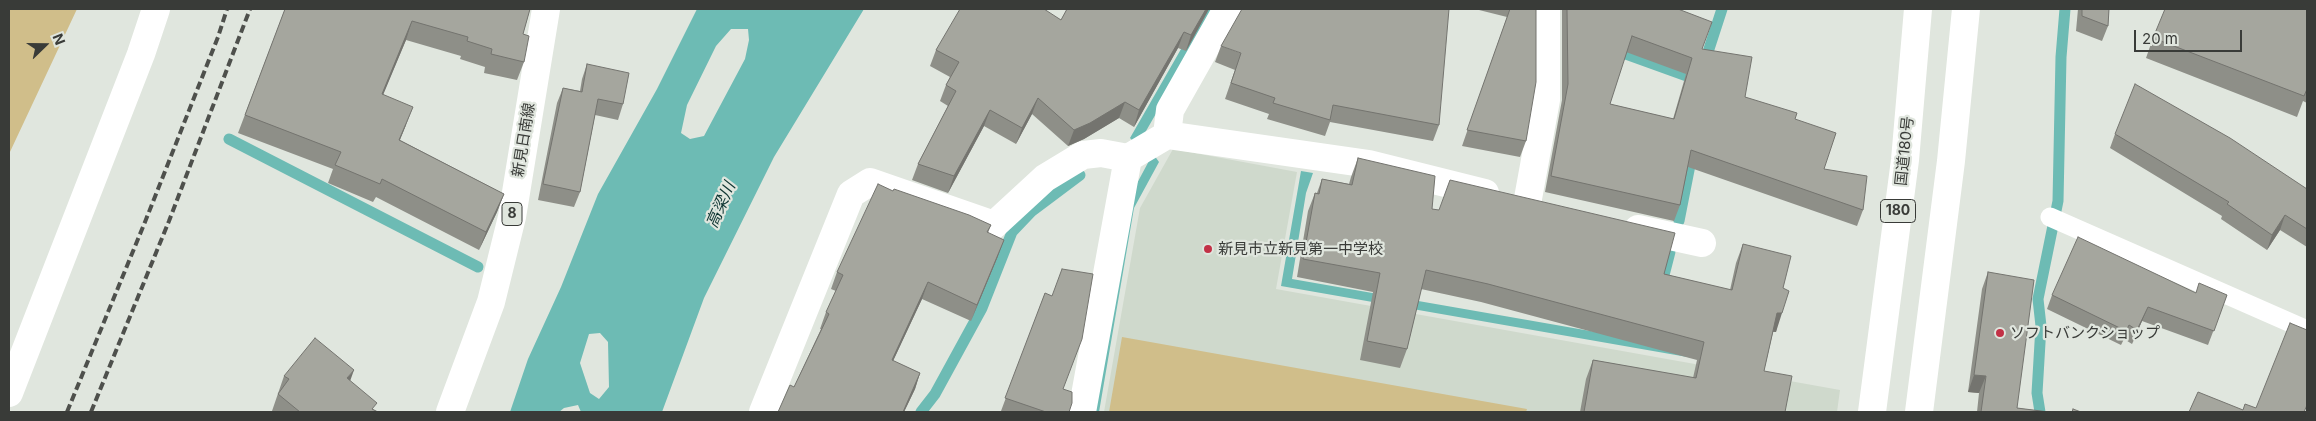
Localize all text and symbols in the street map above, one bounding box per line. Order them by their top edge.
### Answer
north arrow [20,20,70,70]
scale bar [2136,20,2244,52]
text: 20 m [2142,29,2178,48]
text: N [49,31,69,47]
street label: 新見日南線 [509,102,539,178]
street label: 国道180号 [1892,115,1918,187]
water label: 高梁川 [702,179,740,231]
road number: 180 [1880,200,1916,222]
road number: 8 [502,202,522,225]
place label: 新見市立新見第一中学校 [1218,240,1383,258]
marker: 新見市立新見第一中学校 [1202,243,1214,255]
place label: ソフトバンクショップ [2010,324,2160,342]
marker: ソフトバンクショップ [1994,327,2006,339]

